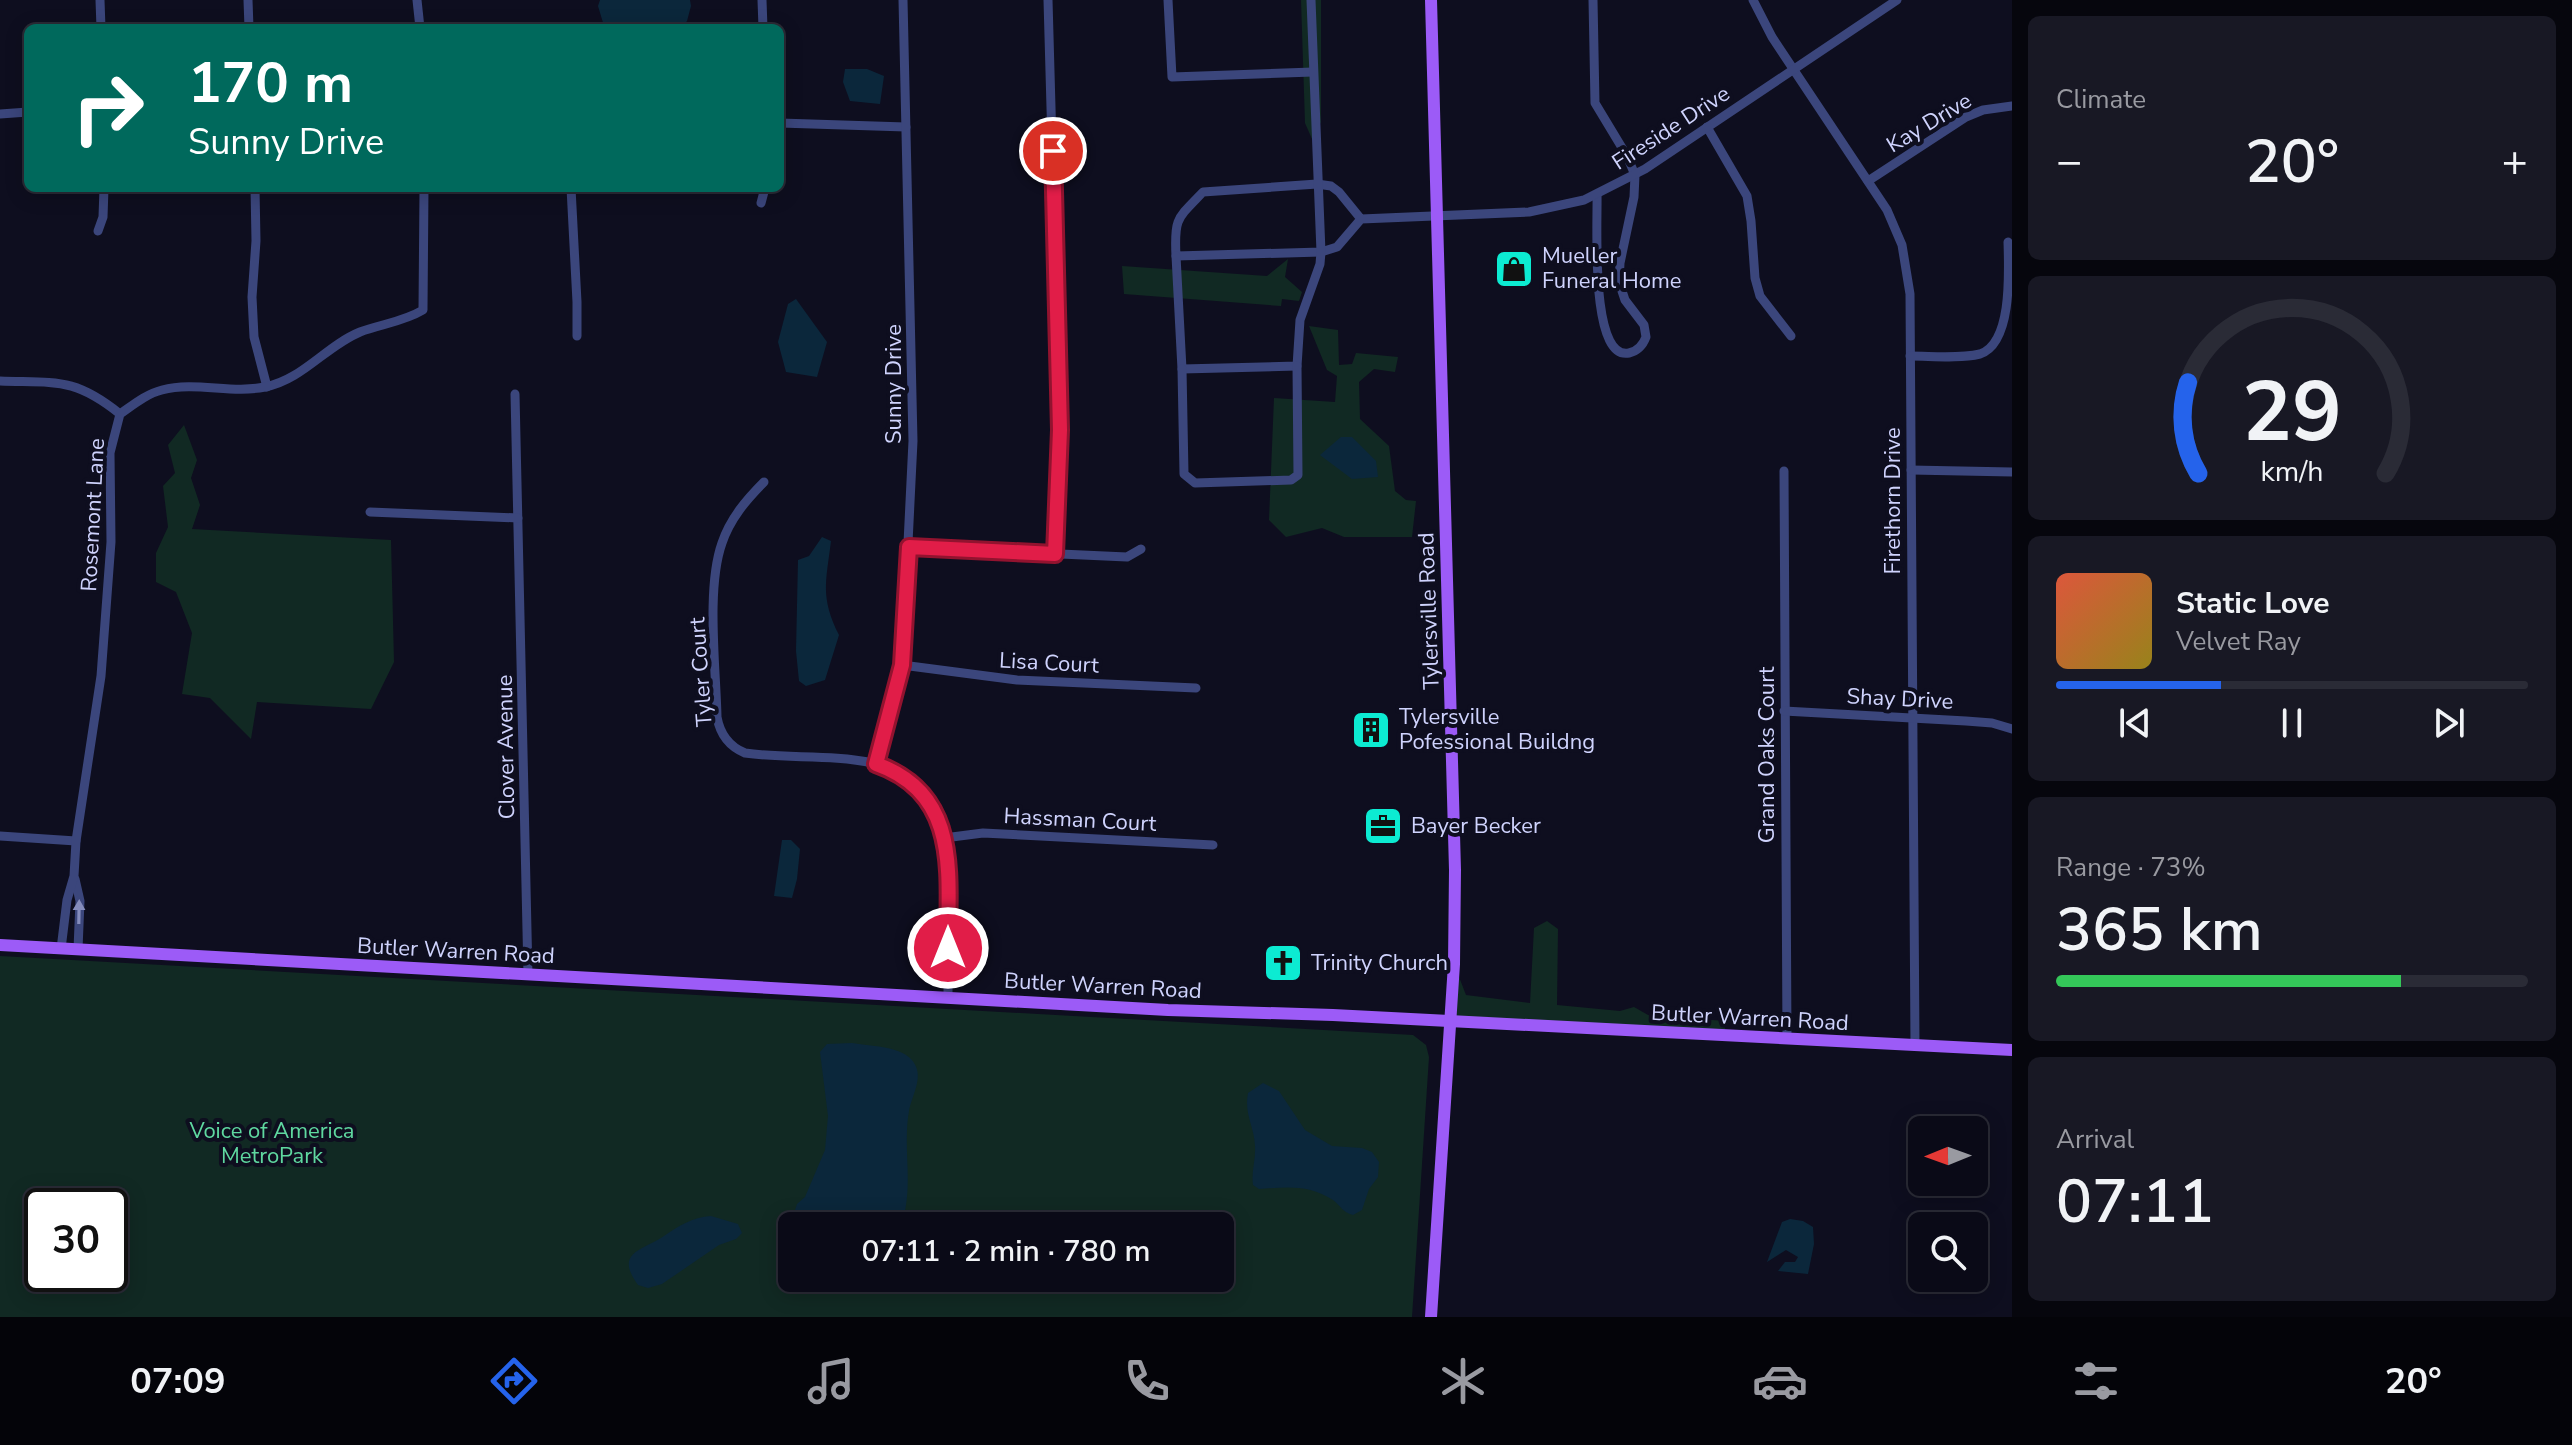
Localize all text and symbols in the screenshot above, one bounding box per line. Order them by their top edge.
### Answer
text: 170 m [188,45,353,122]
icon: right [56,56,160,160]
street label: Fireside Drive [1606,79,1736,177]
text: Climate [2056,82,2146,117]
street label: Kay Drive [1881,86,1977,160]
pin [1019,117,1087,185]
text: Sunny Drive [188,118,384,167]
text: 20° [2245,121,2339,203]
icon: arrive [1031,129,1075,173]
text: − [2056,132,2082,192]
text: + [2502,132,2528,192]
place label: Mueller Funeral Home [1542,241,1681,296]
shop icon: Mueller Funeral Home [1493,248,1535,290]
street label: Sunny Drive [879,324,909,444]
text: 29 [2242,356,2342,469]
street label: Firethorn Drive [1878,427,1908,575]
street label: Rosemont Lane [74,437,112,593]
text: km/h [2261,452,2323,491]
street label: Tylersville Road [1411,532,1447,690]
text: Static Love [2176,583,2330,624]
street label: Tyler Court [682,616,720,728]
text: Velvet Ray [2176,624,2301,659]
street label: Lisa Court [998,645,1100,681]
street label: Grand Oaks Court [1752,666,1782,843]
street label: Clover Avenue [490,674,522,820]
street label: Shay Drive [1846,681,1954,717]
icon: previous [2113,701,2157,745]
icon: pause [2270,701,2314,745]
icon: next [2427,701,2471,745]
place label: Tylersville Pofessional Buildng [1399,702,1595,757]
building icon: Tylersville Pofessional Buildng [1350,709,1392,751]
street label: Hassman Court [1003,801,1157,839]
office icon: Bayer Becker [1362,805,1404,847]
place label: Bayer Becker [1411,811,1541,841]
text: Range · 73% [2056,850,2206,885]
text: 365 km [2056,889,2263,971]
one-way arrow [73,899,86,924]
position arrow [906,906,990,990]
street label: Butler Warren Road [356,931,556,971]
church icon: Trinity Church [1262,942,1304,984]
place label: Trinity Church [1311,948,1448,978]
street label: Butler Warren Road [1003,966,1203,1006]
street label: Butler Warren Road [1650,998,1850,1038]
park label: Voice of America MetroPark [189,1116,354,1171]
north arrow [1908,1116,1988,1196]
map controls [1908,1116,1988,1292]
text: Arrival [2056,1122,2134,1157]
text: 07:11 [2056,1161,2214,1243]
speed limit sign: 30 [24,1188,128,1292]
button: search [1908,1212,1988,1292]
text: 07:11 · 2 min · 780 m [861,1231,1151,1272]
icon: directions [486,1353,542,1409]
icon: music [803,1353,859,1409]
icon: phone [1119,1353,1175,1409]
icon: climate [1435,1353,1491,1409]
icon: car [1752,1353,1808,1409]
icon: filters [2068,1353,2124,1409]
text: 07:09 [130,1357,226,1406]
text: 20° [2385,1357,2442,1406]

